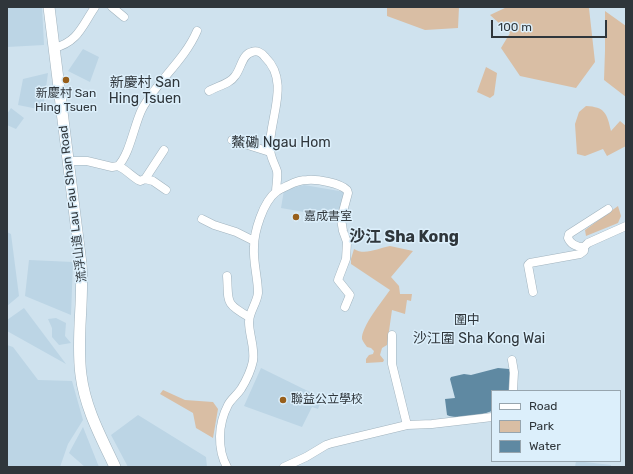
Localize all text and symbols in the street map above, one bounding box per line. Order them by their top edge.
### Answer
scale bar [493,12,609,38]
text: 100 m [498,20,532,34]
marker: 新慶村 San Hing Tsuen [61,75,71,85]
district label: 新慶村 San Hing Tsuen [104,75,186,108]
place label: 新慶村 San Hing Tsuen [35,87,97,115]
street label: 流浮山道 Lau Fau Shan Road [56,125,90,283]
district label: 鰲磡 Ngau Hom [231,135,331,151]
place label: 嘉成書室 [304,210,352,224]
marker: 嘉成書室 [291,212,301,222]
district label: 沙江 Sha Kong [349,227,459,247]
district label: 圍中 [454,312,480,328]
district label: 沙江圍 Sha Kong Wai [413,331,545,347]
legend [491,390,621,462]
place label: 聯益公立學校 [291,393,363,407]
marker: 聯益公立學校 [278,395,288,405]
text: Road [529,399,557,413]
text: Park [529,419,554,433]
text: Water [529,439,561,453]

